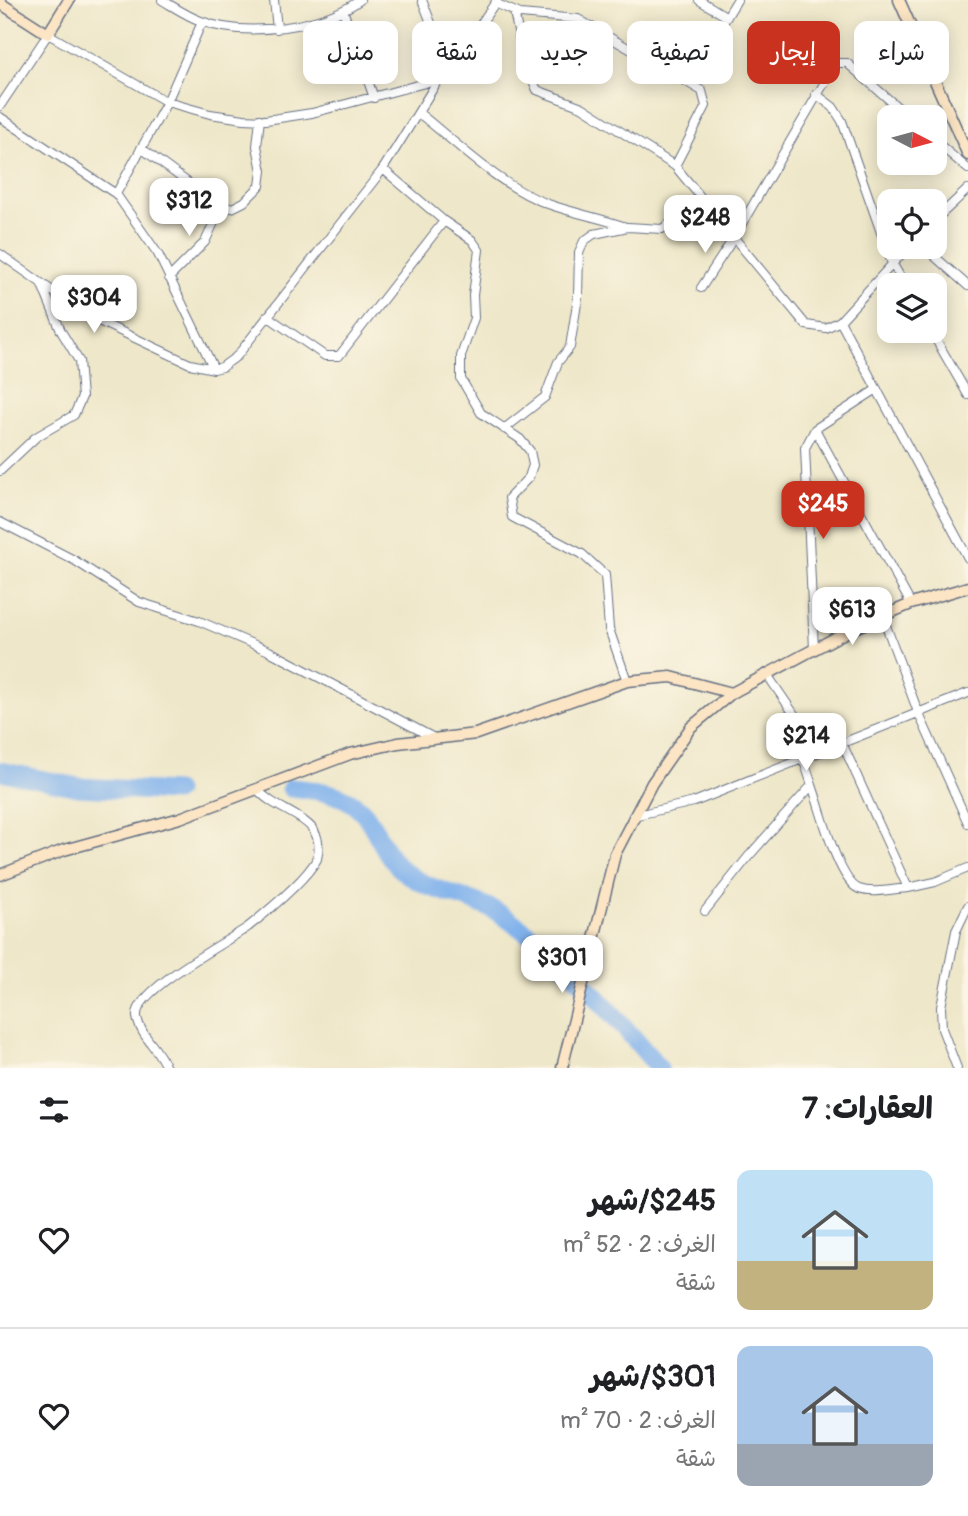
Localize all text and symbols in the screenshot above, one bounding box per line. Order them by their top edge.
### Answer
chip: منزل [303,21,398,84]
chip: شقة [412,21,502,84]
chip: جديد [516,21,613,84]
chip: تصفية [627,21,733,84]
chip: إيجار [747,21,840,84]
chip: شراء [854,21,949,84]
north arrow [877,105,947,175]
map controls [877,105,947,343]
pin: $312 [148,178,230,238]
text: $312 [165,186,213,215]
button: locate [877,189,947,259]
pin: $248 [664,196,746,255]
text: $248 [680,203,730,232]
button: layers [877,273,947,343]
pin: $304 [53,276,135,335]
text: $304 [67,283,121,312]
pin: $245 [782,482,864,541]
text: $245 [797,489,849,518]
pin: $613 [811,588,893,647]
text: $613 [828,595,876,624]
pin: $214 [765,714,847,773]
text: $214 [782,721,830,750]
pin: $301 [521,936,603,995]
text: $301 [537,943,587,972]
text: العقارات: 7 [802,1090,933,1127]
icon: filters [35,1091,73,1129]
text: $245/شهر [589,1182,716,1219]
icon: home [793,1198,877,1282]
icon: heart [35,1221,73,1259]
text: الغرف: 2 · 52 m² [563,1230,716,1259]
text: شقة [676,1268,716,1297]
text: $301/شهر [590,1358,716,1395]
icon: home [793,1374,877,1458]
icon: heart [35,1397,73,1435]
text: الغرف: 2 · 70 m² [560,1406,716,1435]
text: شقة [676,1444,716,1473]

